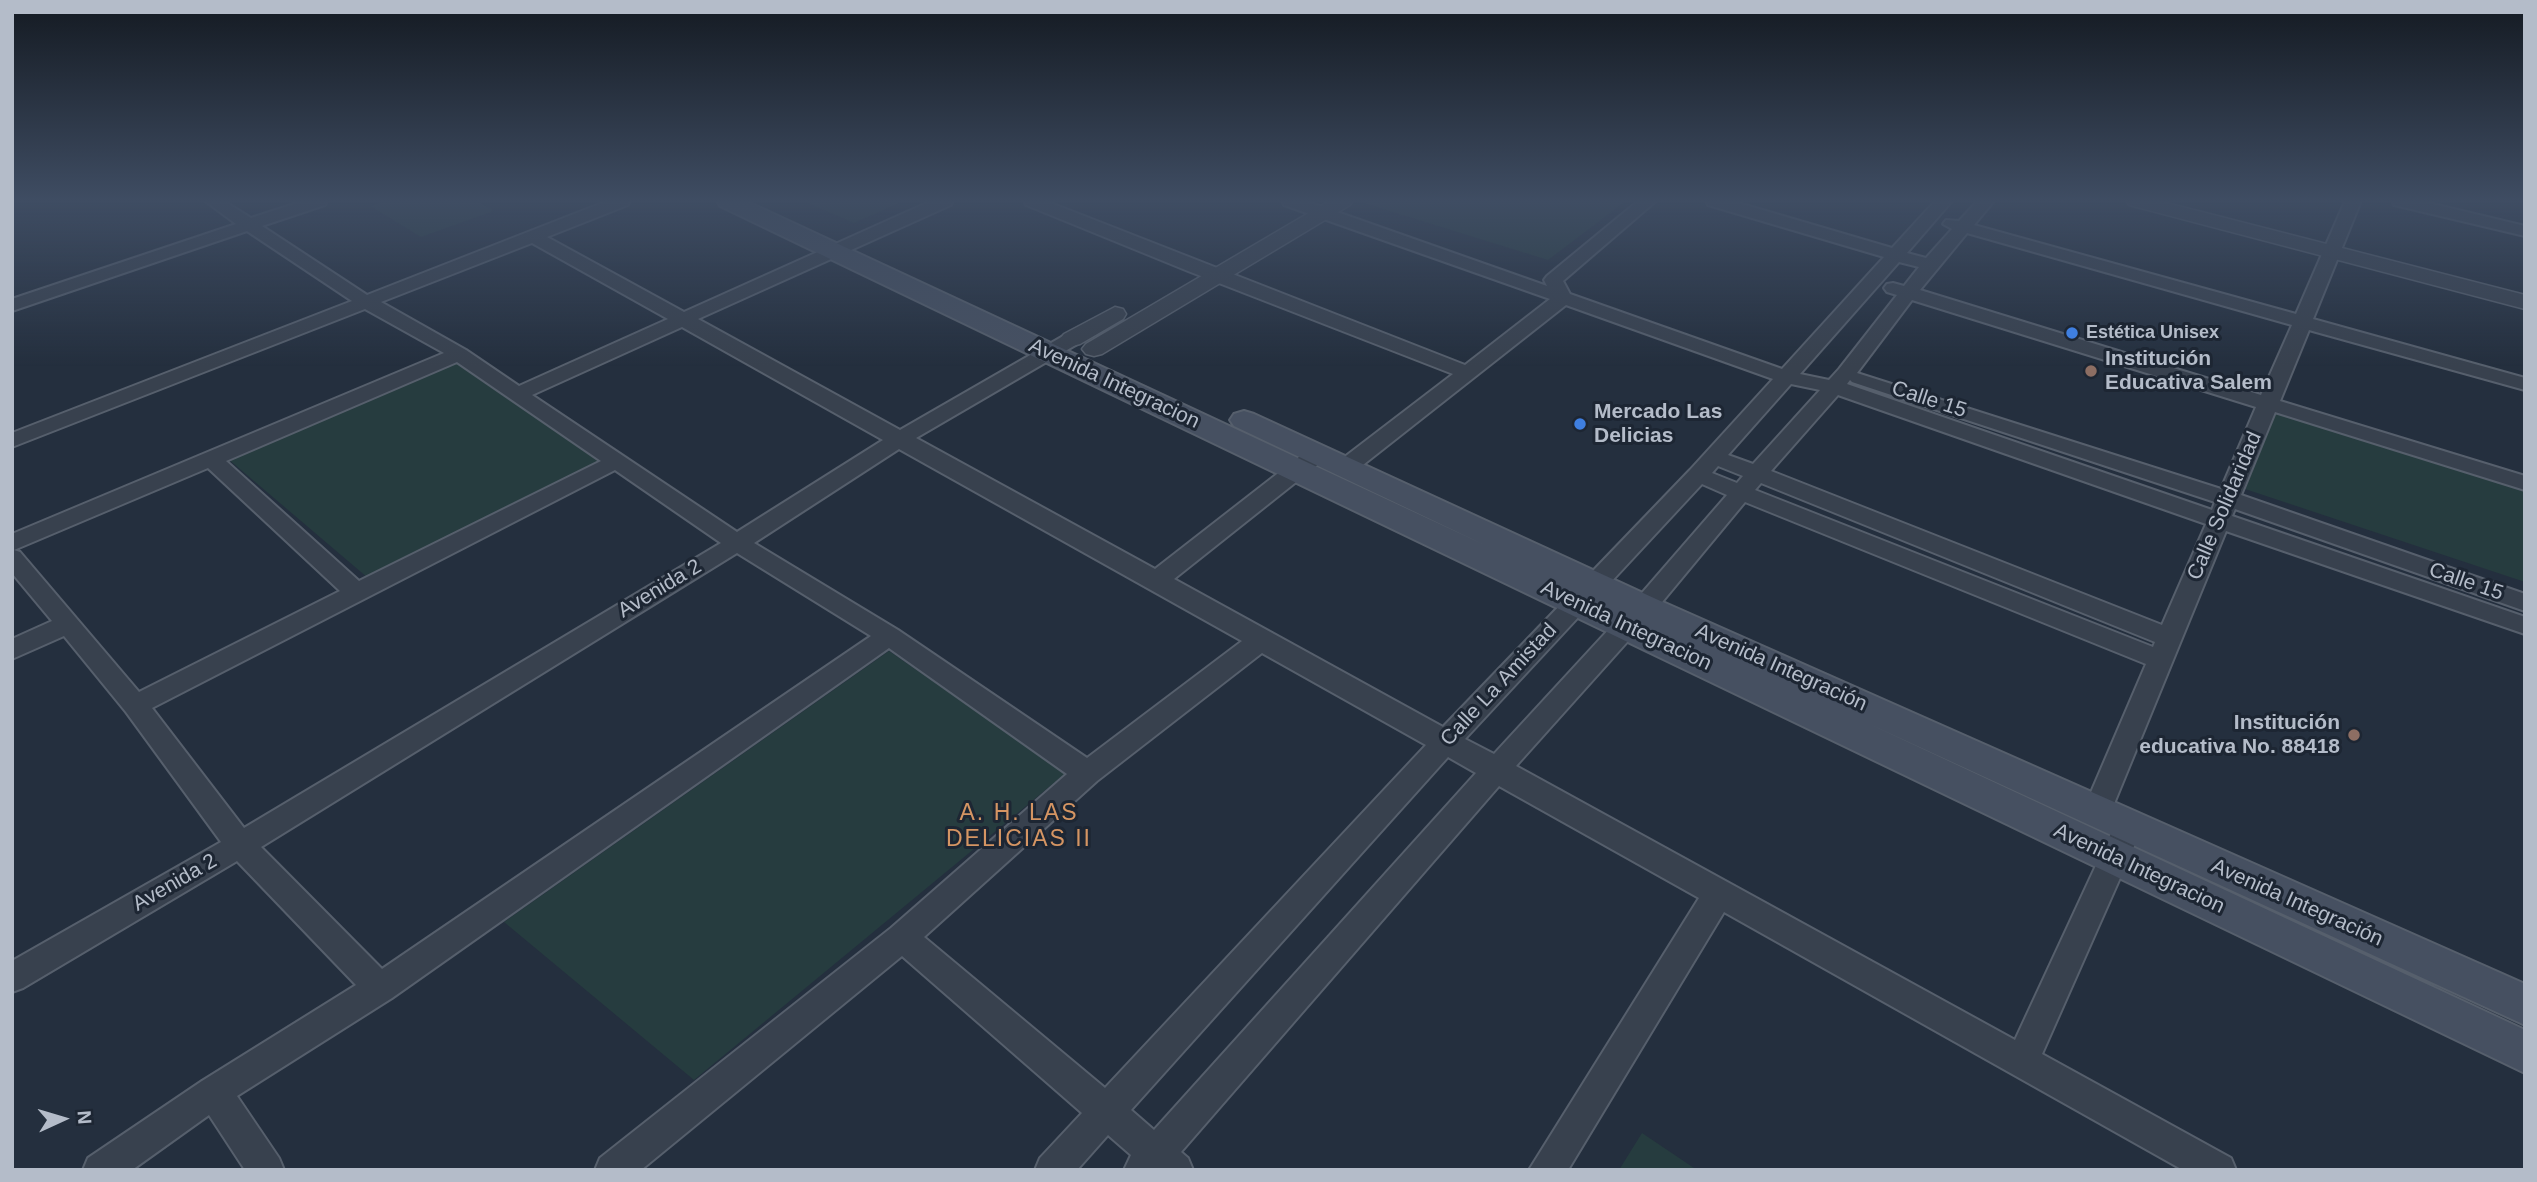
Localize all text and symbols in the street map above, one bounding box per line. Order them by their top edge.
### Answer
place label: Estética Unisex [2086,322,2219,344]
marker: Estética Unisex [2064,325,2080,341]
street label: Avenida Integracion [1025,333,1203,435]
place label: Institución Educativa Salem [2105,346,2272,396]
marker: Institución Educativa Salem [2083,363,2099,379]
street label: Calle 15 [1888,376,1970,424]
place label: Mercado Las Delicias [1594,399,1722,449]
marker: Mercado Las Delicias [1572,416,1588,432]
street label: Calle Solidaridad [2182,428,2268,584]
street label: Avenida 2 [614,554,706,624]
street label: Calle 15 [2425,558,2507,606]
street label: Avenida Integracion [1537,575,1715,677]
street label: Calle La Amistad [1436,618,1562,752]
street label: Avenida Integración [1691,619,1871,717]
place label: Institución educativa No. 88418 [2139,710,2340,760]
marker: Institución educativa No. 88418 [2346,727,2362,743]
district label: A. H. LAS DELICIAS II [947,800,1091,854]
street label: Avenida Integracion [2050,818,2228,920]
street label: Avenida 2 [128,849,222,917]
street label: Avenida Integración [2207,854,2387,952]
north arrow [28,1084,98,1154]
text: N [73,1110,95,1125]

